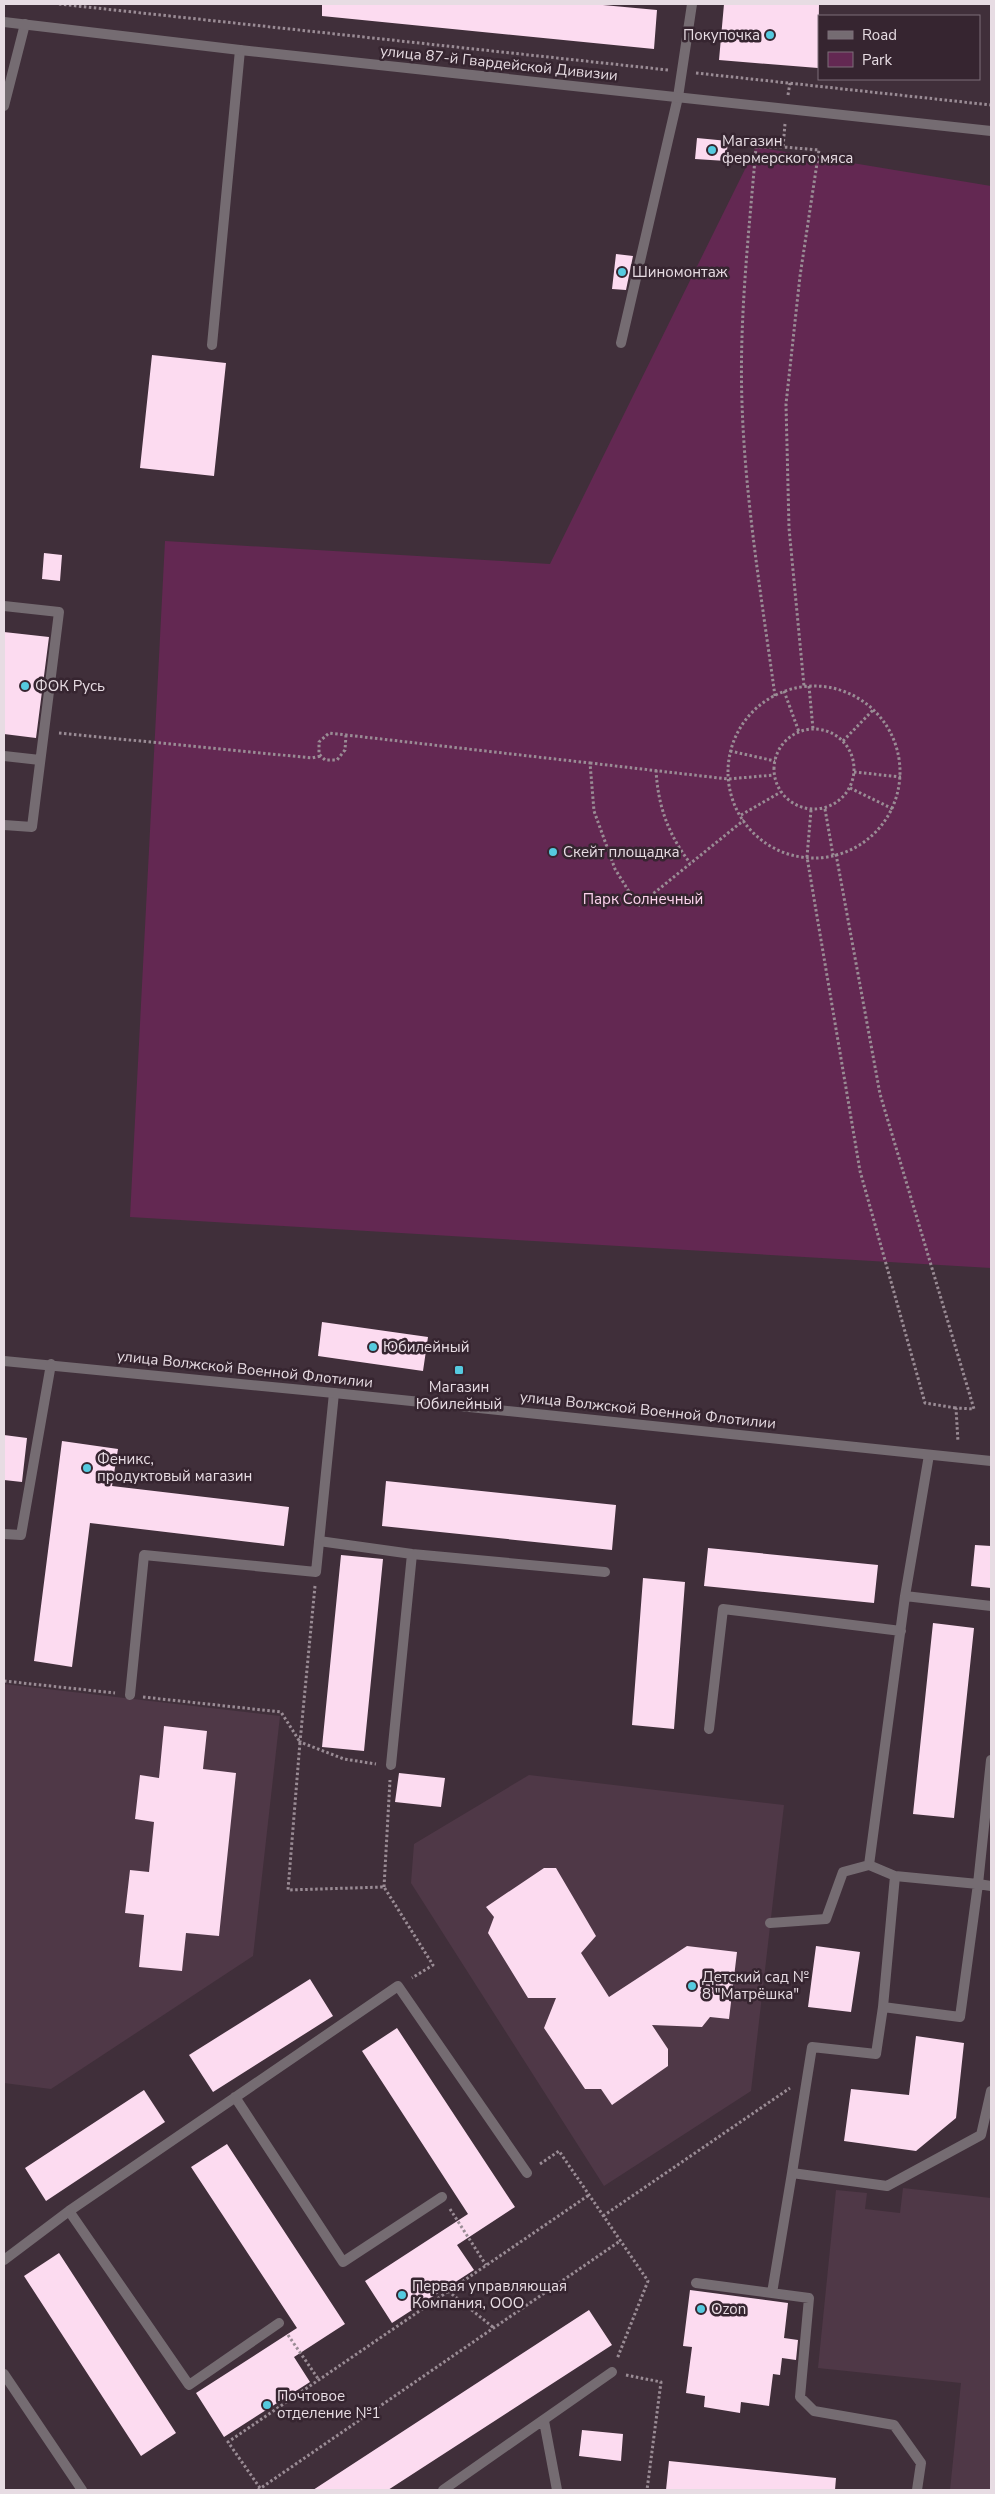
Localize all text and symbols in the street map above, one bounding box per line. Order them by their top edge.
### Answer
legend [818,15,980,80]
place label: Покупочка [683,25,760,45]
text: Road [862,25,897,45]
marker: Покупочка [764,29,776,41]
street label: улица 87-й Гвардейской Дивизии [379,41,619,85]
text: Park [862,50,892,70]
place label: Магазин фермерского мяса [722,131,853,168]
marker: Магазин фермерского мяса [706,144,718,156]
place label: Шиномонтаж [632,262,728,282]
marker: Шиномонтаж [616,266,628,278]
place label: ФОК Русь [35,676,105,696]
marker: ФОК Русь [19,680,31,692]
place label: Скейт площадка [563,842,680,862]
marker: Скейт площадка [547,846,559,858]
park label: Парк Солнечный [583,889,703,909]
place label: Юбилейный [383,1337,469,1357]
marker: Юбилейный [367,1341,379,1353]
street label: улица Волжской Военной Флотилии [116,1346,374,1392]
marker: Магазин Юбилейный [453,1364,465,1376]
place label: Магазин Юбилейный [416,1377,502,1414]
street label: улица Волжской Военной Флотилии [519,1387,777,1433]
place label: Феникс, продуктовый магазин [97,1449,252,1486]
marker: Феникс, продуктовый магазин [81,1462,93,1474]
place label: Детский сад № 8 "Матрёшка" [702,1967,809,2004]
marker: Детский сад № 8 "Матрёшка" [686,1980,698,1992]
place label: Первая управляющая Компания, ООО [412,2276,567,2313]
marker: Первая управляющая Компания, ООО [396,2289,408,2301]
place label: Ozon [711,2299,746,2319]
marker: Ozon [695,2303,707,2315]
place label: Почтовое отделение №1 [277,2386,381,2423]
marker: Почтовое отделение №1 [261,2399,273,2411]

